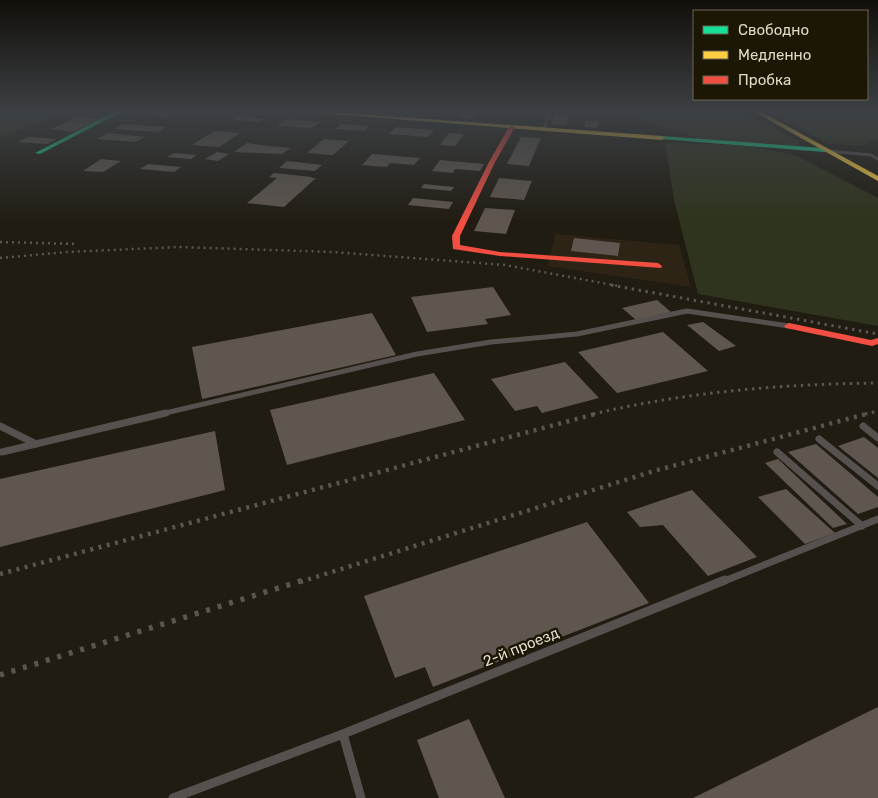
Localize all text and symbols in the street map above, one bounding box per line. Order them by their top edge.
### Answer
legend [693,10,868,100]
text: Свободно [738,21,809,39]
text: Медленно [738,46,811,64]
text: Пробка [738,71,791,89]
street label: 2-й проезд [481,624,561,670]

